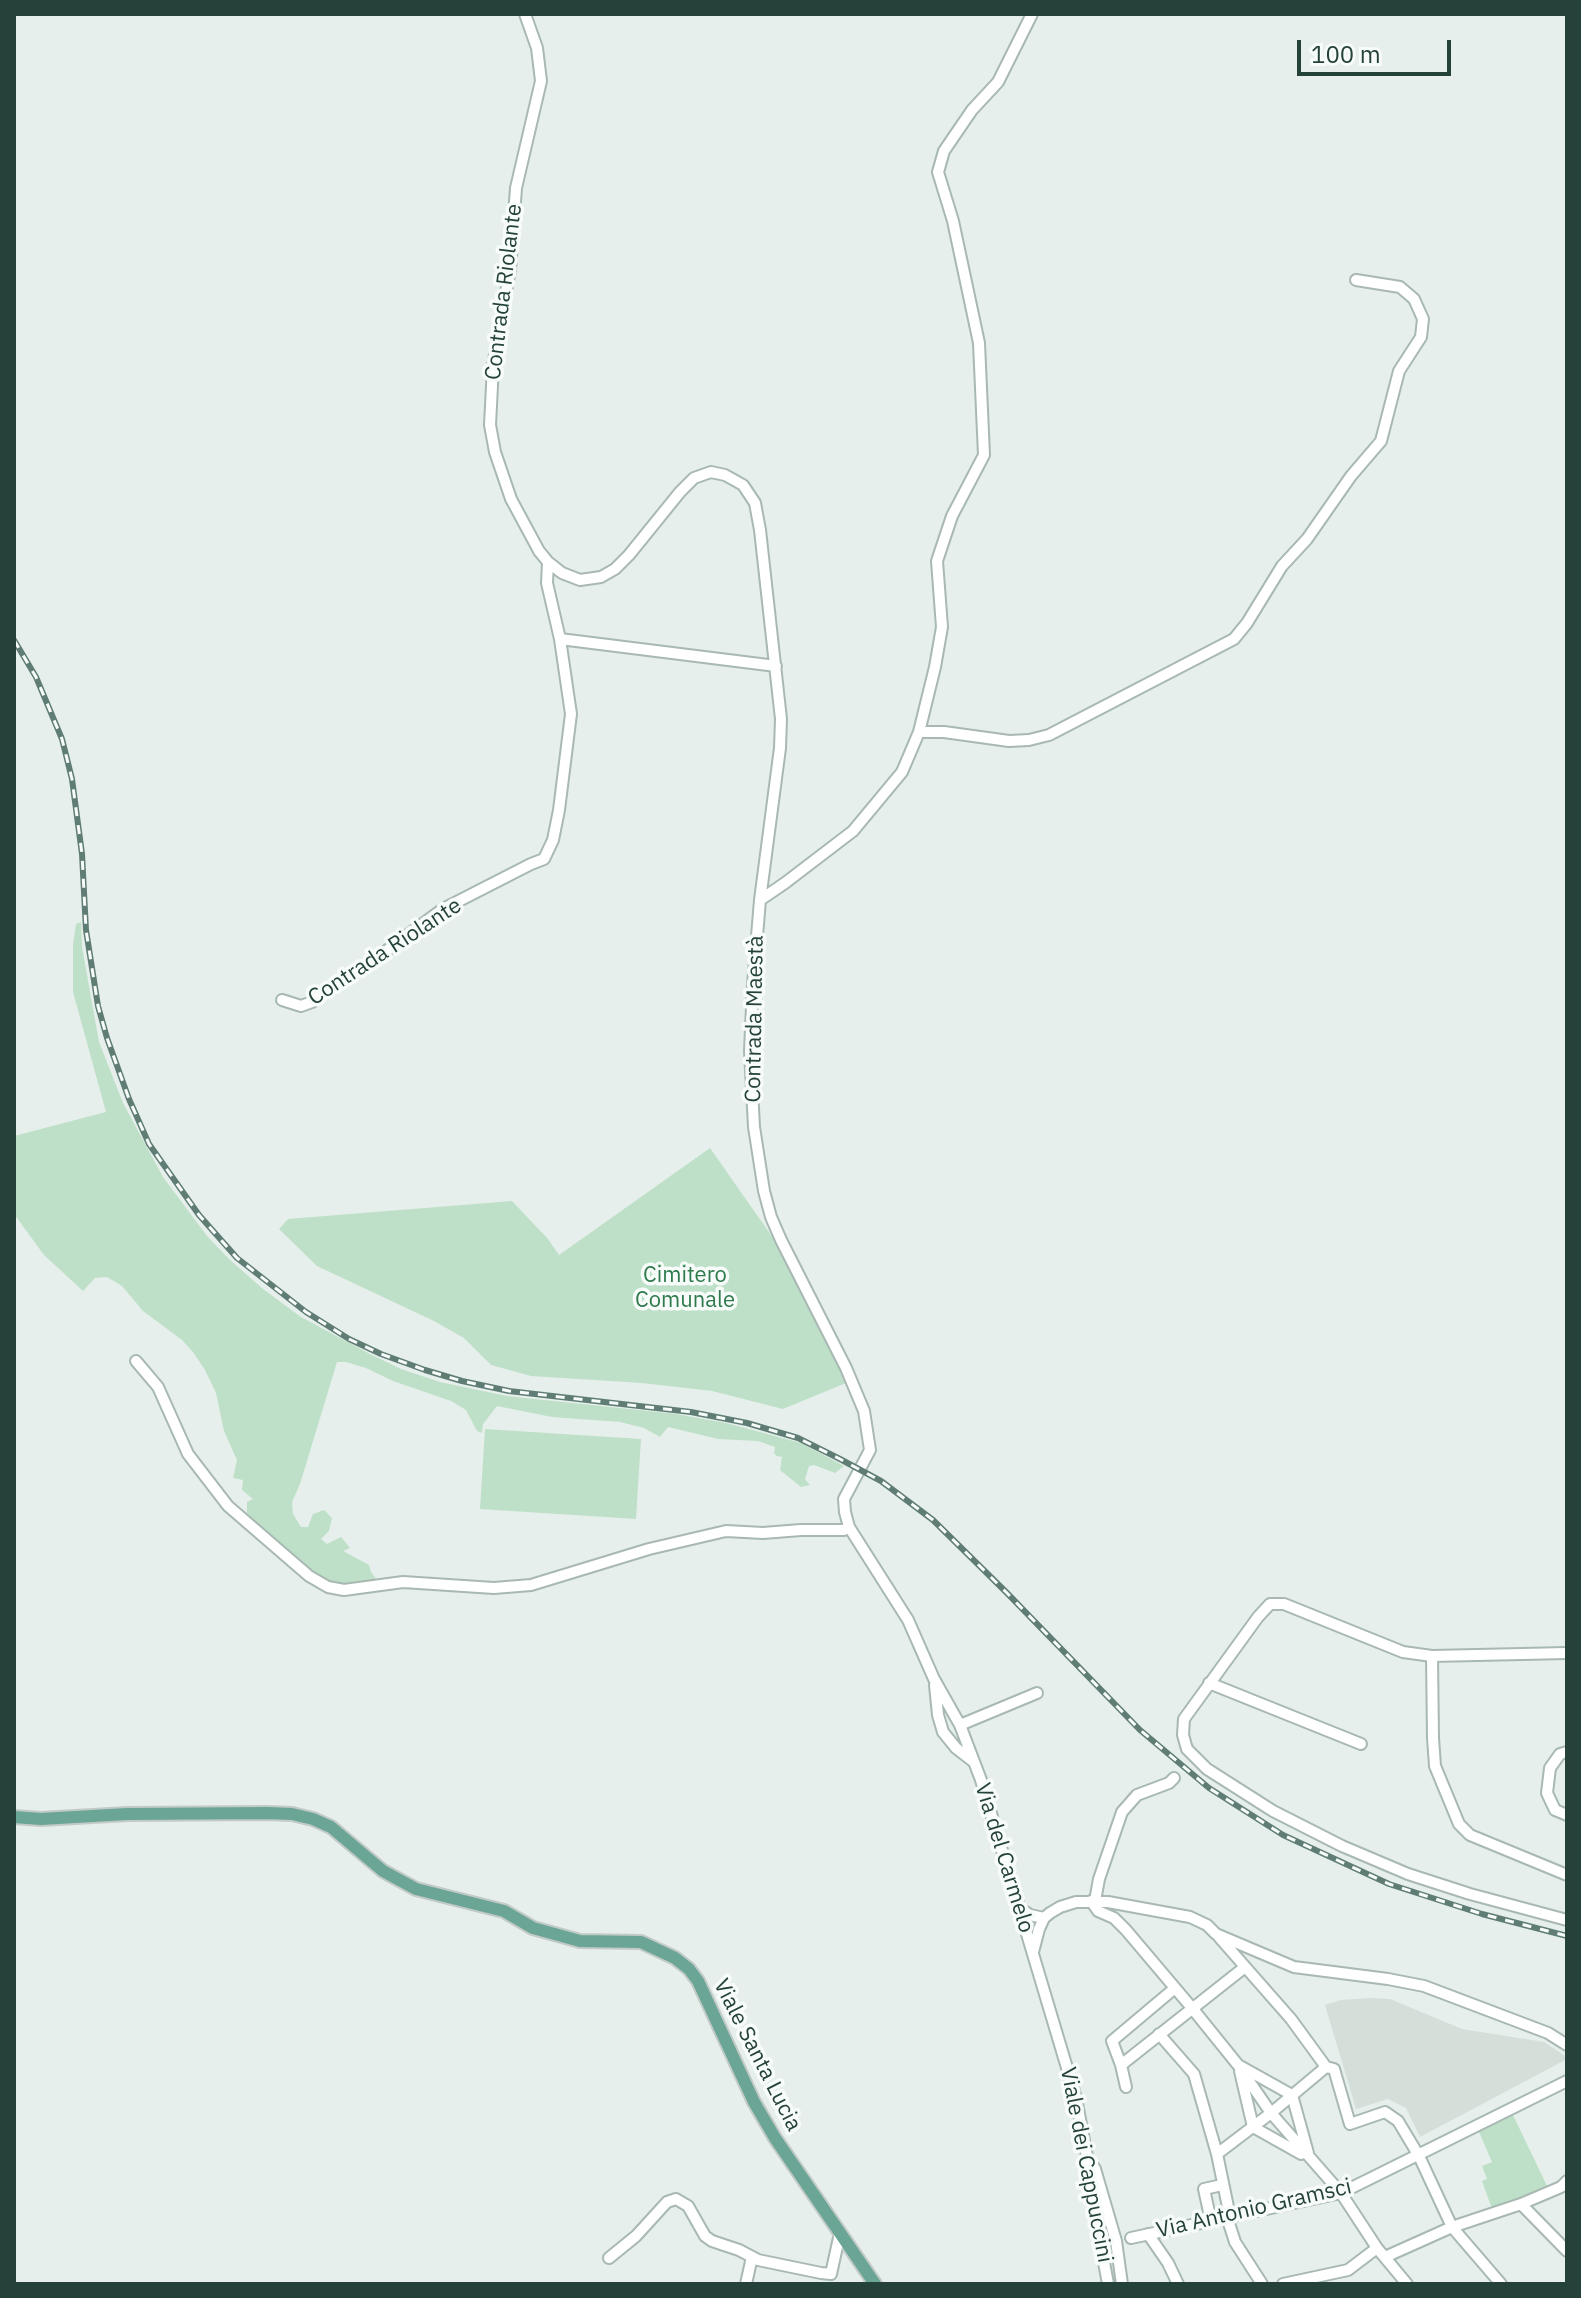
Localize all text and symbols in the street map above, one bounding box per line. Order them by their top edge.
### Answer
scale bar [1301,24,1455,74]
text: 100 m [1311,38,1381,70]
street label: Contrada Riolante [480,202,528,382]
street label: Contrada Riolante [303,893,467,1011]
street label: Contrada Maestà [740,935,770,1103]
park label: Cimitero Comunale [635,1263,735,1314]
street label: Via del Carmelo [969,1780,1039,1936]
street label: Viale Santa Lucia [707,1975,807,2135]
street label: Viale dei Cappuccini [1054,2065,1118,2265]
street label: Via Antonio Gramsci [1154,2174,1354,2244]

